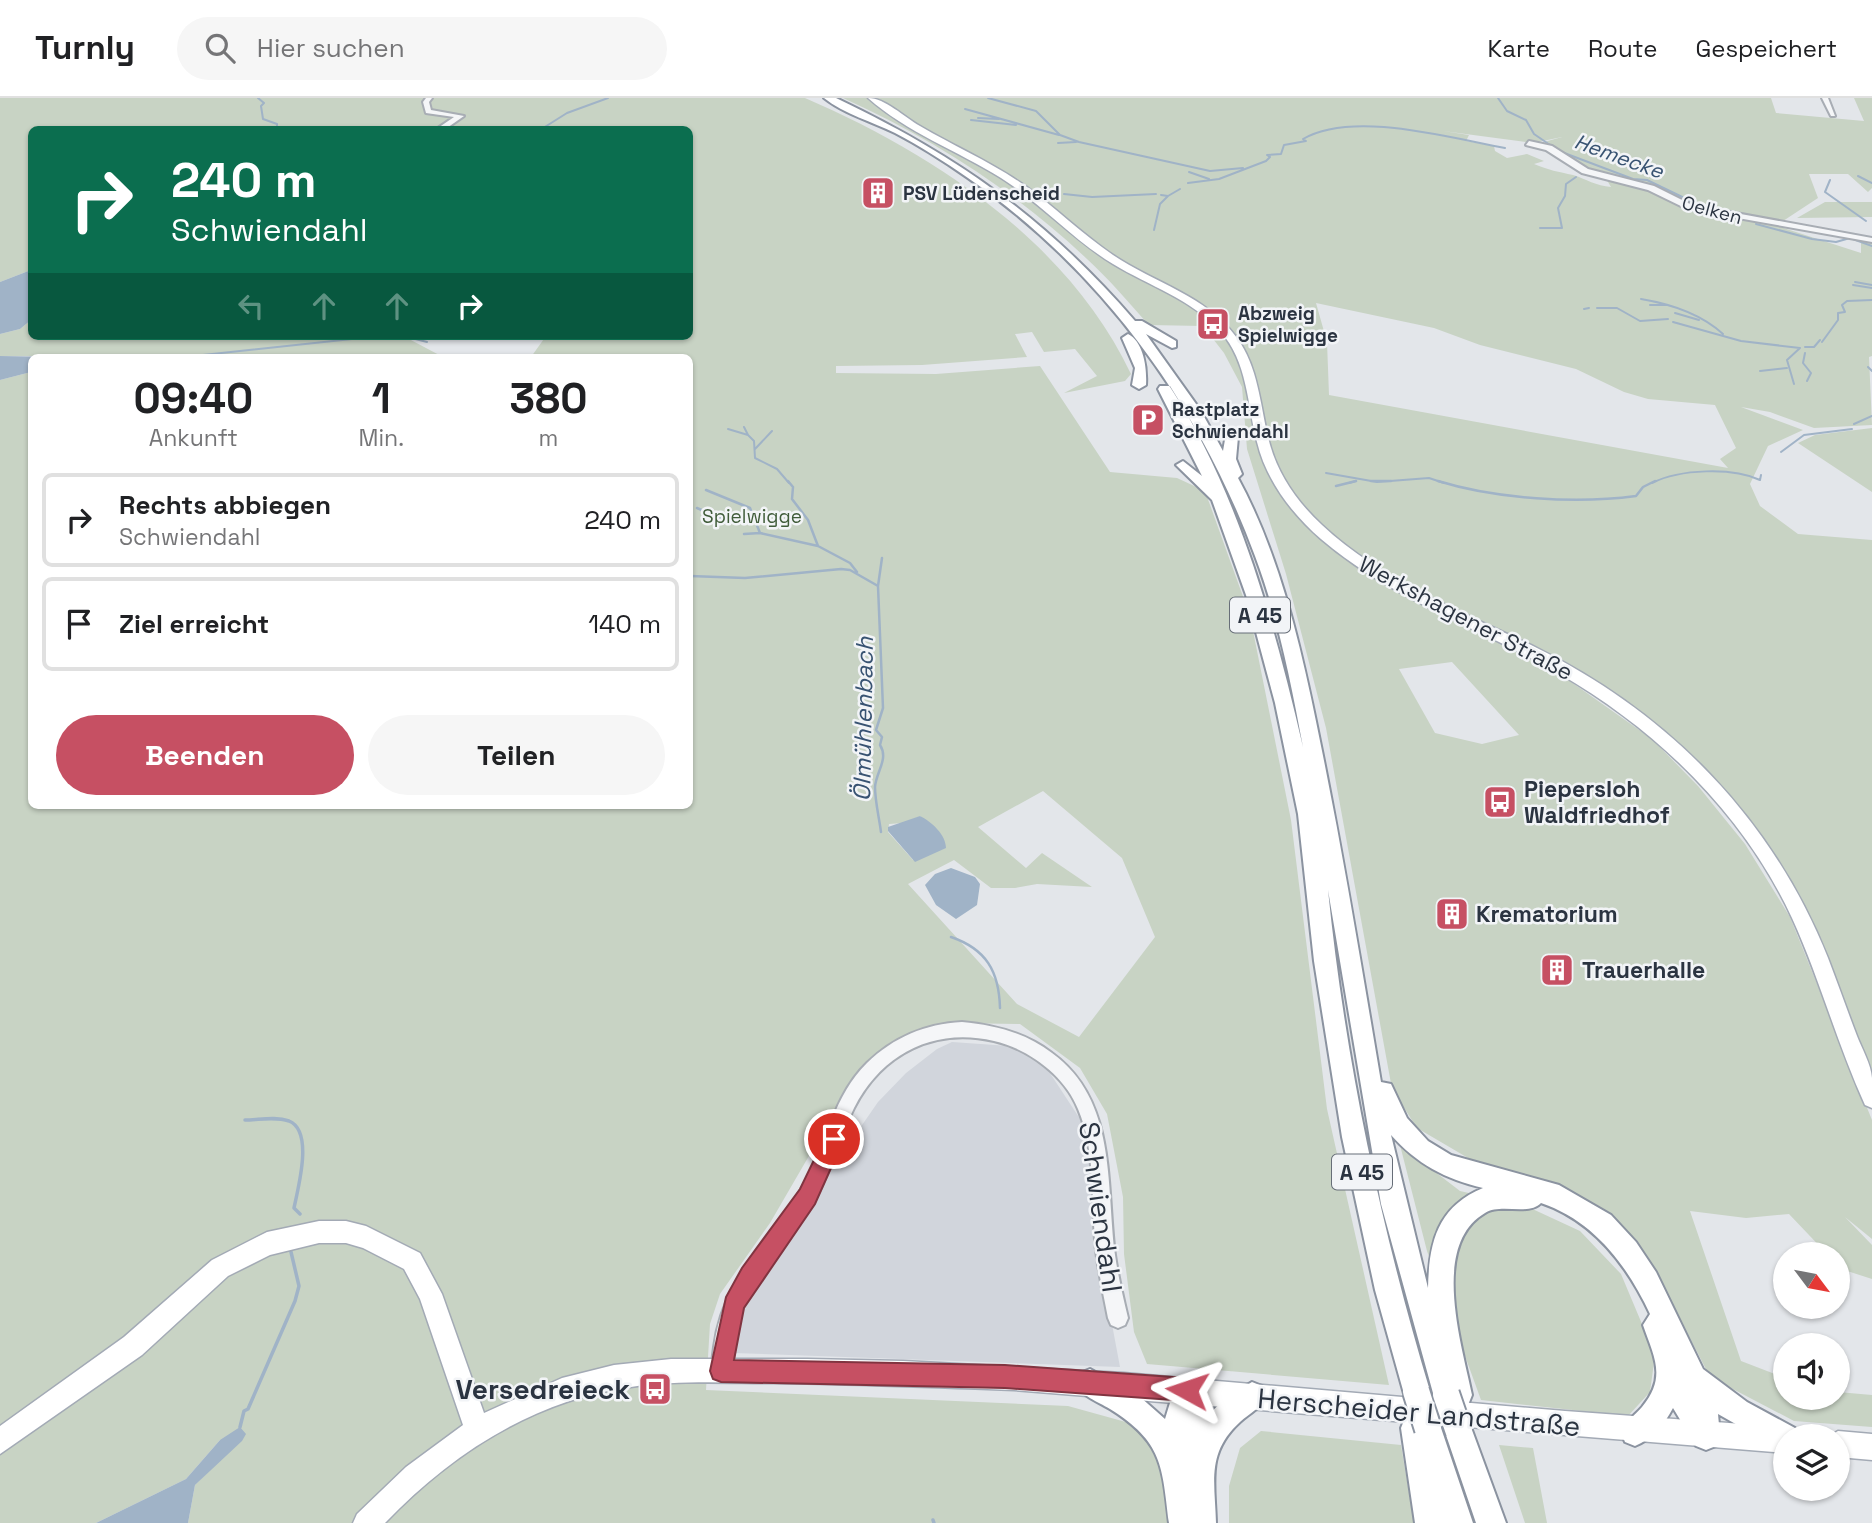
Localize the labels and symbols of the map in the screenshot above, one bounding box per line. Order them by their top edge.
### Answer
water label: Hemecke [1571,128,1669,185]
building icon: PSV Lüdenscheid [859,174,897,212]
place label: PSV Lüdenscheid [903,181,1060,206]
street label: Oelken [1679,190,1745,230]
place label: Abzweig Spielwigge [1238,301,1338,348]
bus stop icon: Abzweig Spielwigge [1194,305,1232,343]
place label: Rastplatz Schwiendahl [1172,397,1289,444]
parking icon: Rastplatz Schwiendahl [1129,401,1167,439]
park label: Spielwigge [702,504,802,529]
street label: Werkshagener Straße [1354,549,1578,687]
road number: A 45 [1230,598,1290,632]
water label: Ölmühlenbach [846,635,880,802]
place label: Piepersloh Waldfriedhof [1524,774,1670,830]
bus stop icon: Piepersloh Waldfriedhof [1481,783,1519,821]
building icon: Krematorium [1433,895,1471,933]
place label: Krematorium [1476,899,1618,929]
building icon: Trauerhalle [1538,951,1576,989]
place label: Trauerhalle [1582,955,1705,985]
pin [804,1109,864,1169]
street label: Schwiendahl [1071,1119,1131,1295]
road number: A 45 [1332,1154,1392,1190]
north arrow [1773,1242,1850,1320]
position arrow [1150,1353,1224,1427]
bus stop icon: Versedreieck [636,1370,674,1408]
place label: Versedreieck [455,1371,630,1407]
street label: Herscheider Landstraße [1256,1380,1582,1444]

